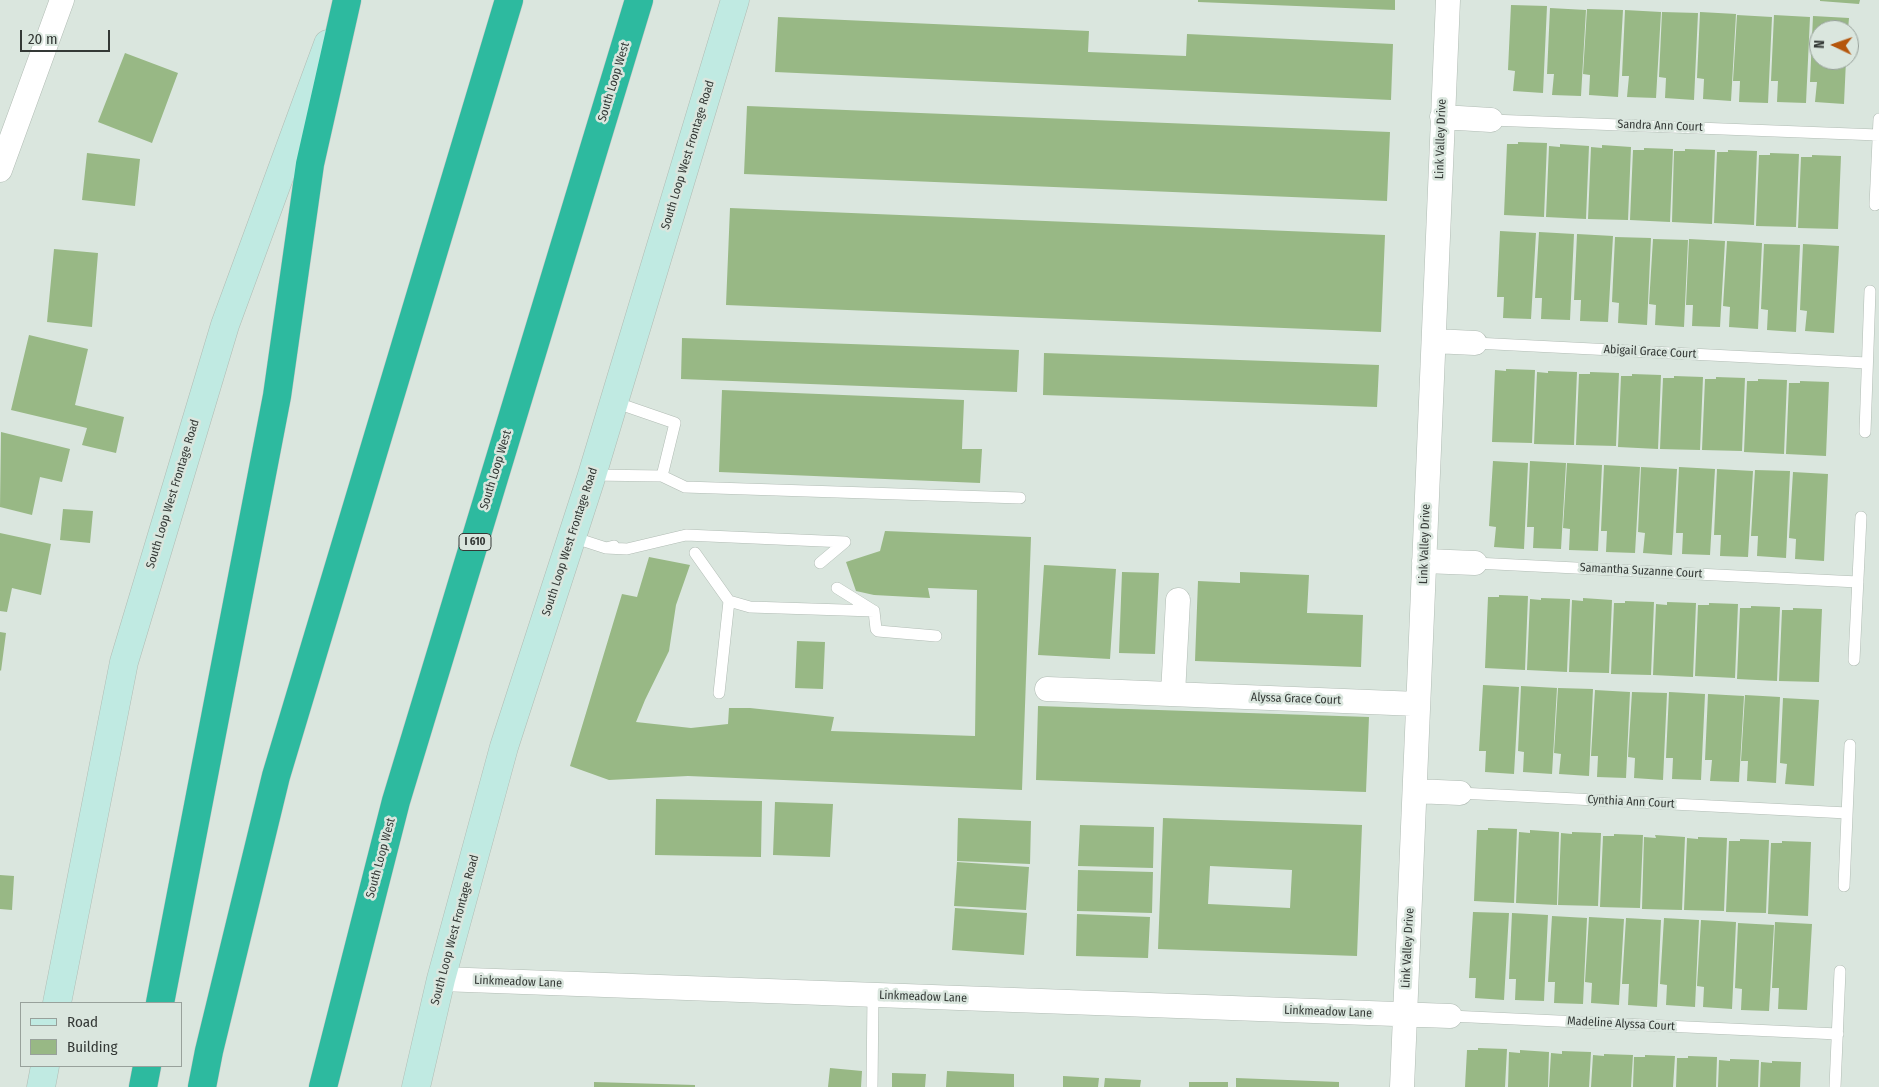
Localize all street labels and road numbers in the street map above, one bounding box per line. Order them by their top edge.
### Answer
street label: South Loop West [595,41,633,123]
street label: South Loop West Frontage Road [658,79,718,231]
street label: Link Valley Drive [1432,99,1450,179]
street label: Sandra Ann Court [1617,117,1703,135]
street label: Abigail Grace Court [1603,342,1697,362]
street label: South Loop West Frontage Road [143,418,203,570]
street label: South Loop West [477,429,515,511]
street label: South Loop West Frontage Road [539,466,601,618]
street label: Link Valley Drive [1416,504,1434,584]
road number: I 610 [459,534,491,550]
street label: Samantha Suzanne Court [1579,561,1703,581]
street label: Alyssa Grace Court [1251,690,1341,708]
street label: Cynthia Ann Court [1587,793,1675,811]
street label: South Loop West [363,816,399,900]
street label: South Loop West Frontage Road [428,853,482,1007]
street label: Link Valley Drive [1399,908,1417,988]
street label: Linkmeadow Lane [474,973,562,991]
street label: Linkmeadow Lane [879,988,967,1006]
street label: Linkmeadow Lane [1284,1003,1372,1021]
street label: Madeline Alyssa Court [1567,1014,1675,1034]

